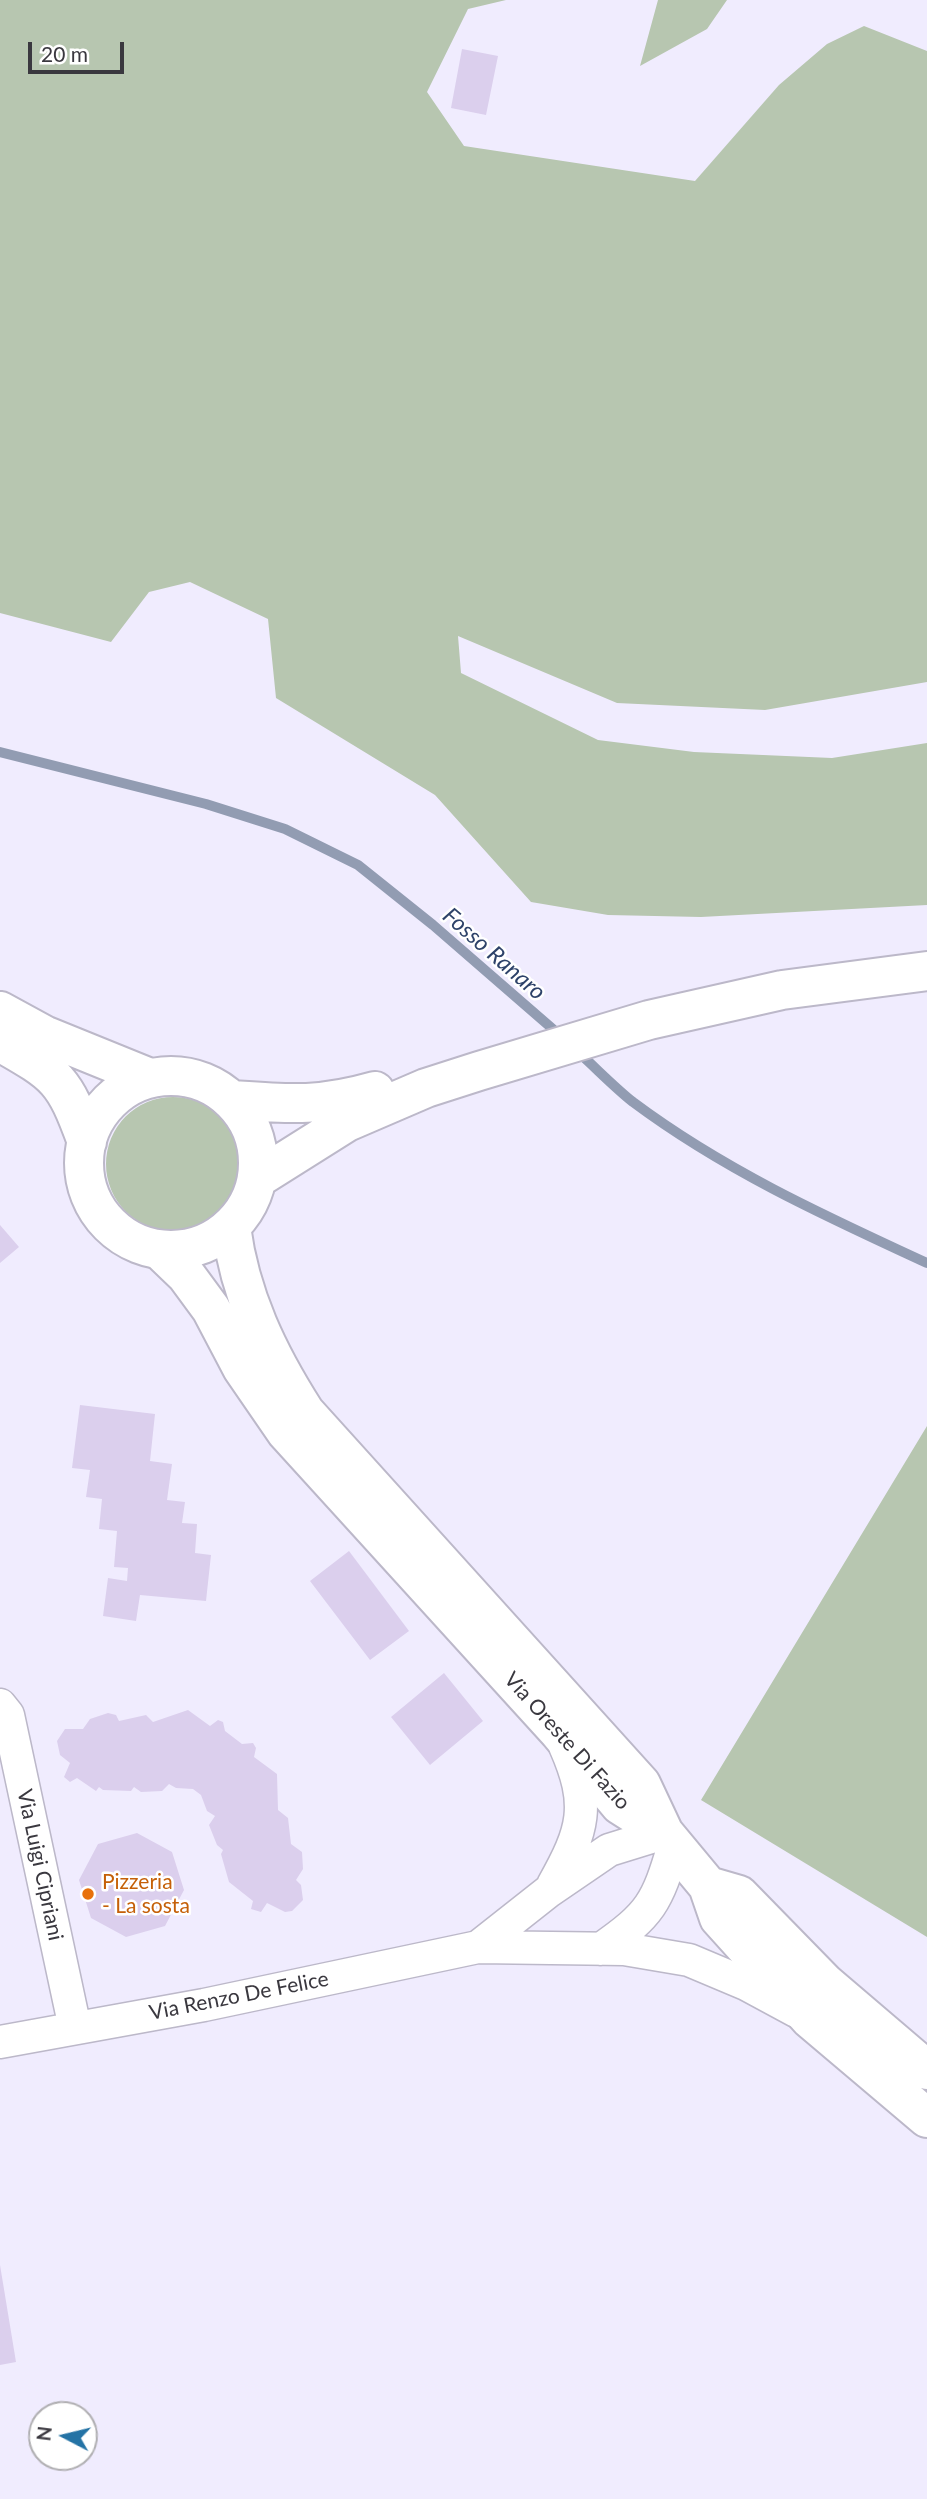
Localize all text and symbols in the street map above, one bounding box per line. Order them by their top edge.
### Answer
scale bar [32,28,128,72]
text: 20 m [41,41,88,66]
water label: Fosso Ranaro [437,902,551,1006]
street label: Via Oreste Di Fazio [499,1667,635,1815]
street label: Via Luigi Cipriani [12,1787,68,1943]
place label: Pizzeria - La sosta [102,1869,190,1919]
marker: Pizzeria - La sosta [80,1886,96,1902]
street label: Via Renzo De Felice [147,1966,331,2026]
north arrow [28,2401,98,2471]
text: N [31,2425,56,2442]

